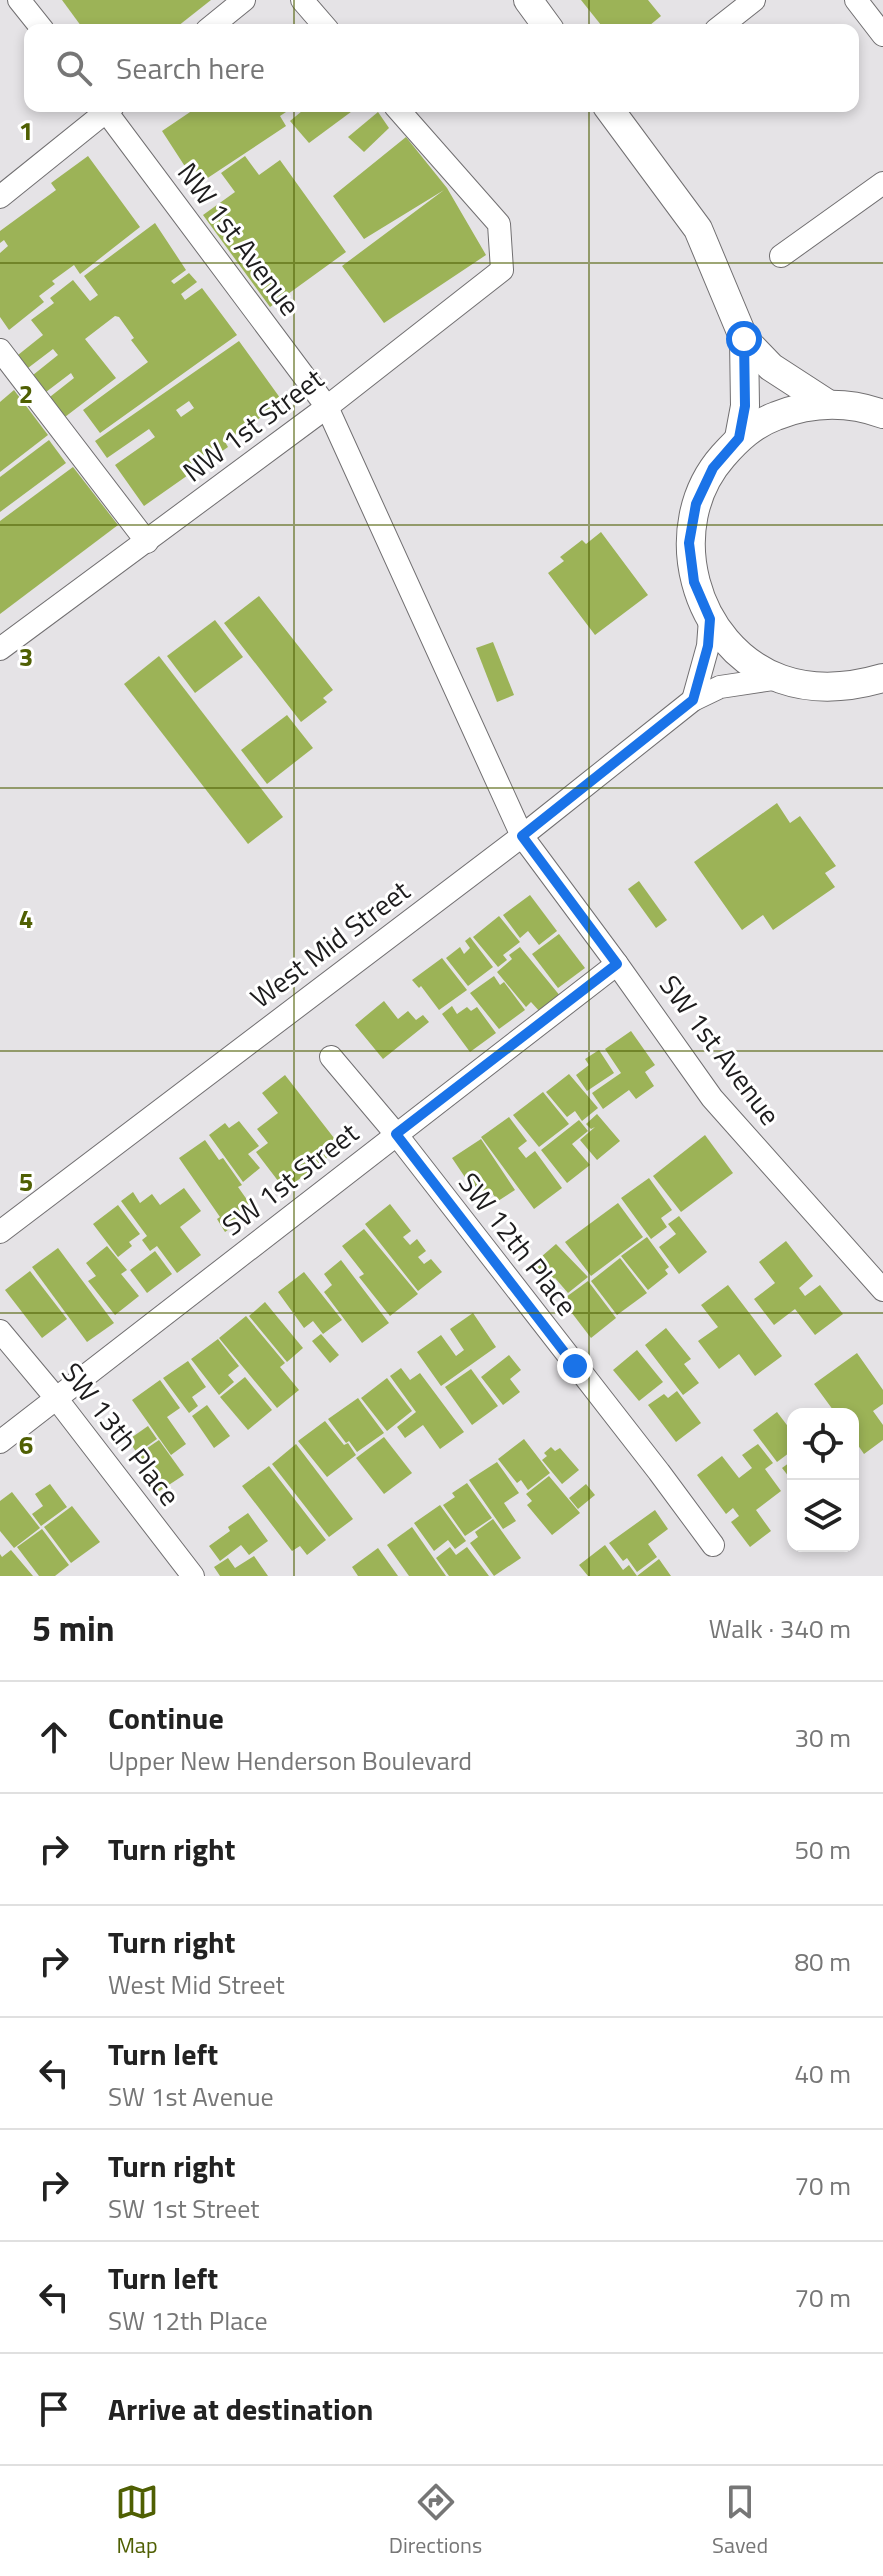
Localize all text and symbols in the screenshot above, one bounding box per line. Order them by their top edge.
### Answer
search box [24,24,859,112]
text: Search here [116,45,265,91]
icon: search [52,46,96,90]
text: 1 [19,111,33,150]
street label: NW 1st Avenue [167,153,311,324]
route start [726,321,762,357]
street label: NW 1st Street [173,357,332,492]
text: 2 [19,374,33,413]
text: 3 [19,637,33,676]
street label: West Mid Street [241,869,419,1018]
text: 4 [19,899,33,938]
street label: SW 1st Avenue [650,966,791,1134]
street label: SW 1st Street [212,1111,367,1246]
text: 5 [19,1162,33,1201]
street label: SW 12th Place [449,1163,588,1325]
route end [557,1348,593,1384]
street label: SW 13th Place [52,1353,191,1515]
map controls [787,1408,859,1552]
button: locate [787,1408,859,1480]
text: 6 [19,1425,33,1464]
button: layers [787,1480,859,1552]
text: 5 min [32,1602,115,1654]
text: Walk · 340 m [709,1609,851,1648]
text: Continue [108,1695,224,1741]
icon: ahead [32,1715,76,1759]
text: 30 m [794,1718,851,1757]
text: Upper New Henderson Boulevard [108,1741,472,1780]
text: Turn right [108,1826,236,1872]
icon: right [32,1827,76,1871]
text: 50 m [794,1830,851,1869]
text: Turn right [108,1919,236,1965]
icon: right [32,1939,76,1983]
text: 80 m [794,1942,851,1981]
text: West Mid Street [108,1965,285,2004]
text: Turn left [108,2031,218,2077]
icon: left [32,2051,76,2095]
text: 40 m [794,2054,851,2093]
text: SW 1st Avenue [108,2077,274,2116]
text: Turn right [108,2143,236,2189]
icon: right [32,2163,76,2207]
text: 70 m [794,2166,851,2205]
text: SW 1st Street [108,2189,259,2228]
text: Turn left [108,2255,218,2301]
icon: left [32,2275,76,2319]
text: 70 m [794,2278,851,2317]
text: SW 12th Place [108,2301,268,2340]
text: Arrive at destination [108,2386,373,2432]
icon: arrive [32,2387,76,2431]
tab: Map [115,2480,159,2562]
tab: Directions [389,2480,482,2562]
tab: Saved [712,2480,768,2562]

